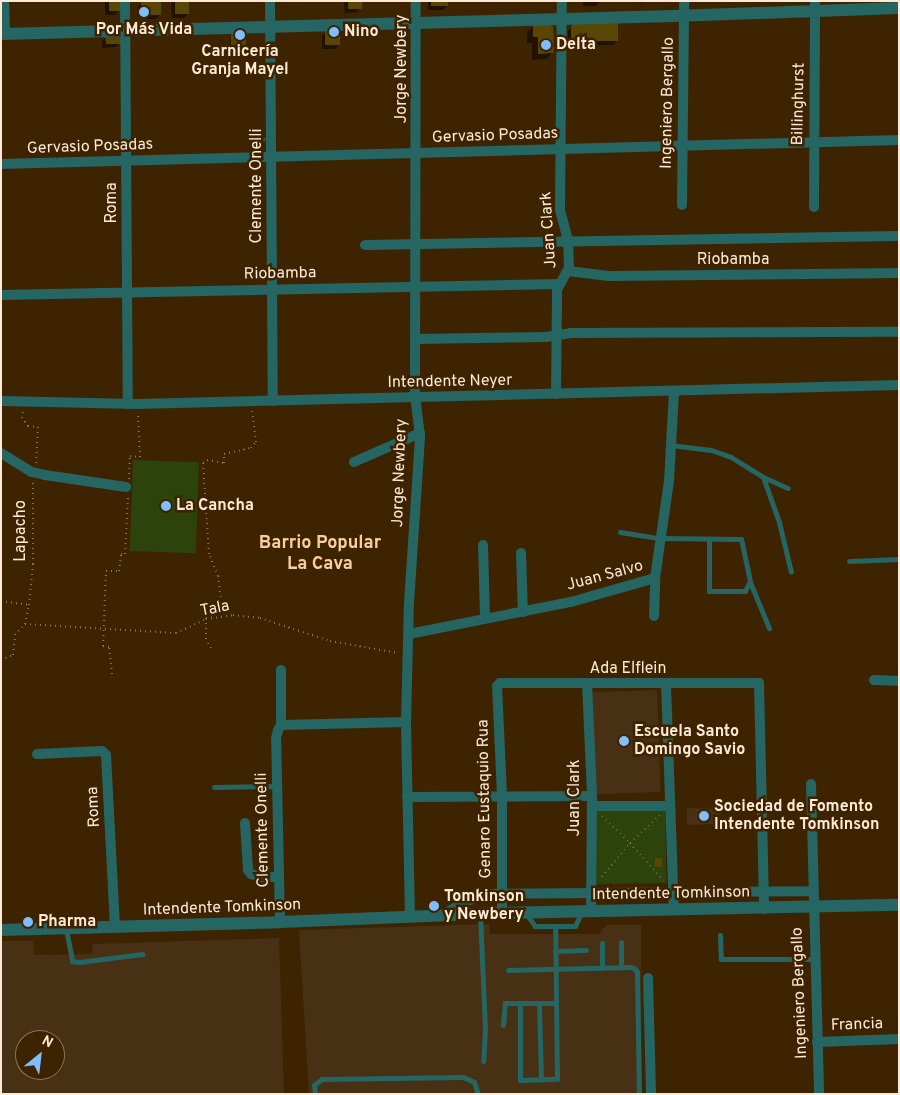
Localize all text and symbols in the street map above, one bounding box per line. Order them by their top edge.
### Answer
marker: Por Más Vida [138,6,150,18]
street label: Jorge Newbery [392,15,412,123]
place label: Por Más Vida [96,20,192,40]
place label: Nino [344,22,379,42]
marker: Nino [328,26,340,38]
marker: Carnicería Granja Mayel [234,29,246,41]
place label: Delta [556,35,596,55]
street label: Ingeniero Bergallo [657,37,679,169]
marker: Delta [540,39,552,51]
place label: Carnicería Granja Mayel [191,42,289,80]
street label: Billinghurst [789,62,809,146]
street label: Gervasio Posadas [431,124,559,148]
street label: Clemente Onelli [247,129,267,243]
street label: Gervasio Posadas [26,135,154,159]
street label: Roma [102,182,122,224]
street label: Juan Clark [537,191,561,269]
street label: Riobamba [697,250,769,270]
street label: Riobamba [244,264,316,284]
street label: Intendente Neyer [387,371,513,393]
street label: Jorge Newbery [389,418,411,528]
place label: La Cancha [176,496,254,516]
street label: Lapacho [11,500,31,562]
marker: La Cancha [160,500,172,512]
district label: Barrio Popular La Cava [259,534,381,576]
street label: Juan Salvo [565,557,645,595]
street label: Tala [199,597,231,621]
street label: Ada Elflein [590,659,666,679]
street label: Genaro Eustaquio Rua [474,719,496,879]
place label: Escuela Santo Domingo Savio [634,722,745,760]
marker: Escuela Santo Domingo Savio [618,735,630,747]
street label: Juan Clark [565,759,585,837]
street label: Clemente Onelli [252,772,274,888]
street label: Roma [83,786,105,828]
place label: Sociedad de Fomento Intendente Tomkinson [714,797,879,835]
marker: Sociedad de Fomento Intendente Tomkinson [698,810,710,822]
street label: Intendente Tomkinson [591,883,751,905]
place label: Tomkinson y Newbery [444,887,524,925]
street label: Intendente Tomkinson [142,896,302,920]
marker: Tomkinson y Newbery [428,900,440,912]
place label: Pharma [38,912,96,932]
marker: Pharma [22,916,34,928]
street label: Ingeniero Bergallo [788,927,812,1059]
street label: Francia [831,1014,883,1036]
north arrow [15,1030,65,1080]
text: N [39,1032,56,1052]

